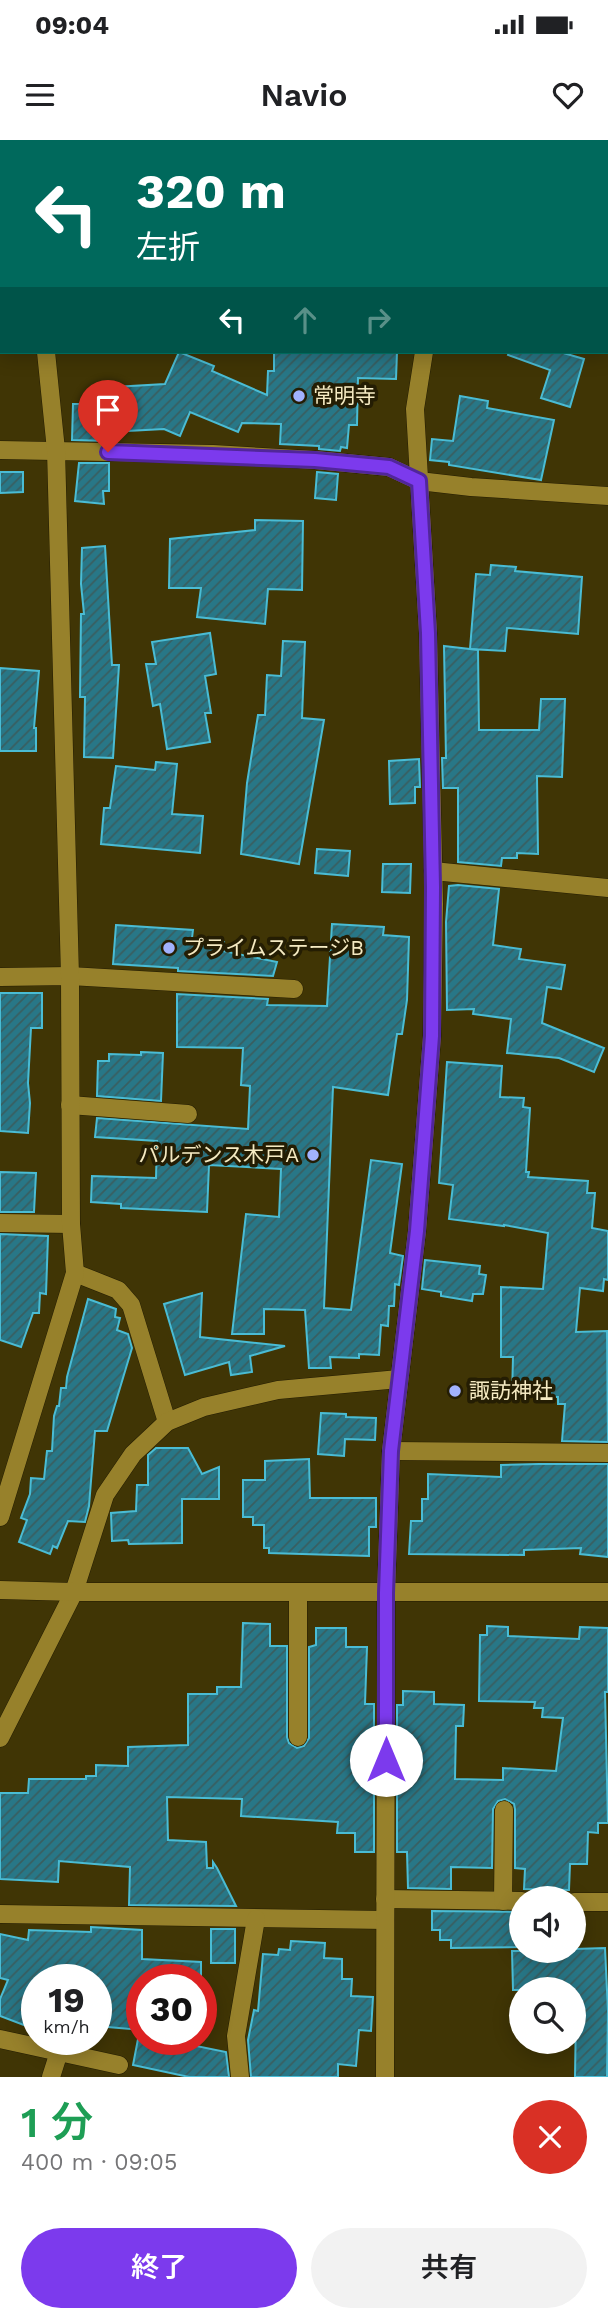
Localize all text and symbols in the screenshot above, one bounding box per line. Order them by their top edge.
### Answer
text: 09:04 [35,10,109,40]
icon: menu [21,76,59,114]
text: Navio [261,76,347,114]
icon: heart [549,76,587,114]
text: 320 m [136,162,286,220]
icon: left [21,168,112,259]
text: 左折 [136,228,200,266]
icon: left [213,301,251,339]
icon: ahead [286,301,324,339]
icon: right [359,301,397,339]
pin [78,380,138,452]
place label: 常明寺 [313,383,376,408]
marker: 常明寺 [291,388,307,404]
icon: arrive [89,391,127,429]
place label: プライムステージB [183,935,364,960]
marker: プライムステージB [161,940,177,956]
place label: パルデンス木戸A [139,1142,299,1167]
marker: パルデンス木戸A [305,1147,321,1163]
place label: 諏訪神社 [469,1378,553,1403]
marker: 諏訪神社 [447,1383,463,1399]
position arrow [349,1723,423,1797]
map controls [509,1886,586,2054]
button: sound [509,1886,586,1963]
speed limit sign: 30 [126,1964,217,2055]
button: search [509,1977,586,2054]
text: 19 [48,1979,85,2021]
text: km/h [43,2016,90,2037]
text: 1 分 [21,2098,93,2147]
button: close [513,2100,587,2174]
text: 400 m · 09:05 [21,2149,177,2176]
button: 終了 [21,2228,297,2308]
button: 共有 [311,2228,587,2308]

